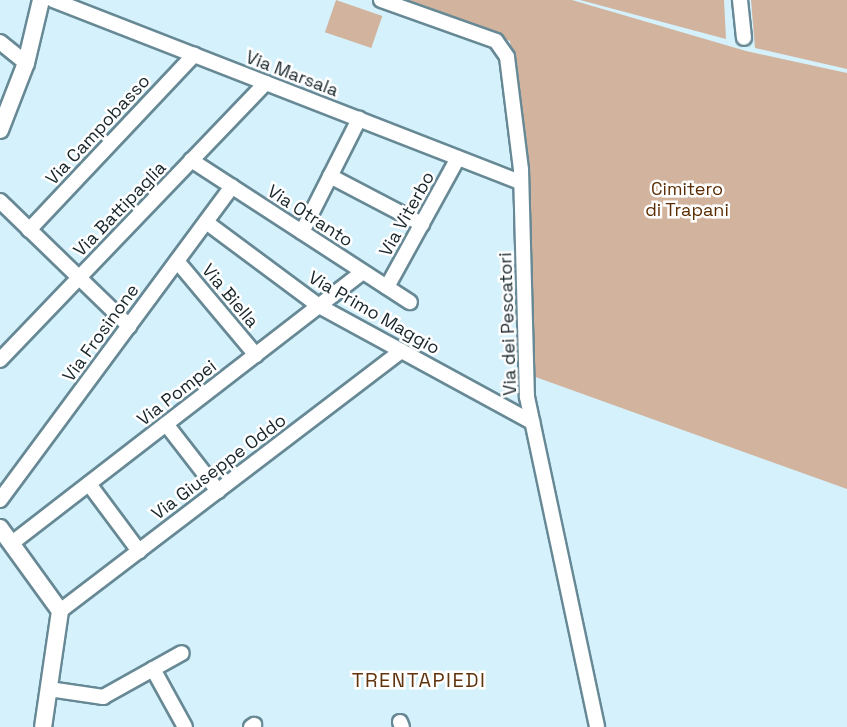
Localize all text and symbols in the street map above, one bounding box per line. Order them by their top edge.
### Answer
street label: Via Marsala [243,46,341,102]
street label: Via Campobasso [41,70,155,190]
street label: Via Battipaglia [69,157,171,261]
street label: Via Viterbo [375,168,439,260]
park label: Cimitero di Trapani [645,179,729,222]
street label: Via Otranto [263,180,357,252]
street label: Via dei Pescatori [495,252,521,396]
street label: Via Biella [197,260,263,332]
street label: Via Primo Maggio [304,267,444,359]
street label: Via Frosinone [58,280,144,386]
street label: Via Pompei [133,355,221,431]
street label: Via Giuseppe Oddo [147,409,291,525]
district label: TRENTAPIEDI [352,668,486,692]

